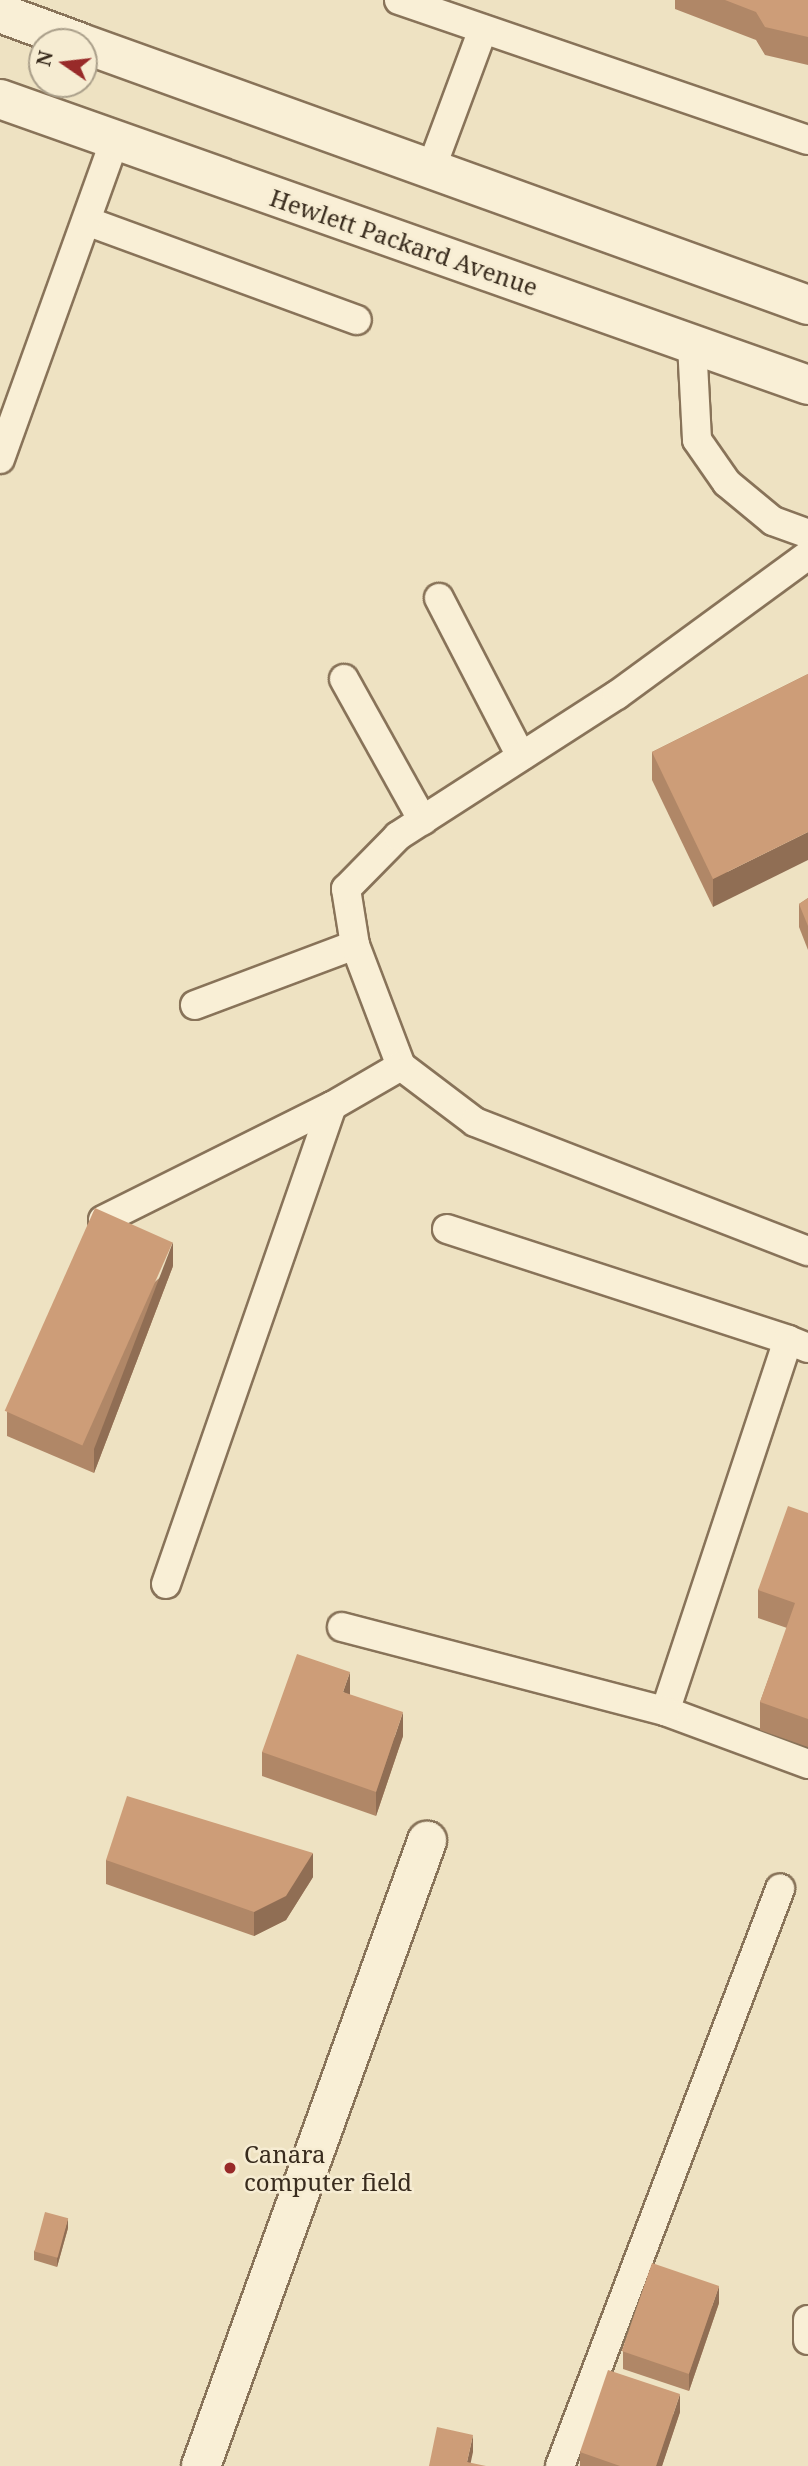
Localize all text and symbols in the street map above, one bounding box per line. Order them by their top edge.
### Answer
north arrow [28,28,98,98]
text: N [30,48,59,69]
street label: Hewlett Packard Avenue [266,183,542,301]
place label: Canara computer field [244,2140,412,2196]
marker: Canara computer field [222,2160,238,2176]

